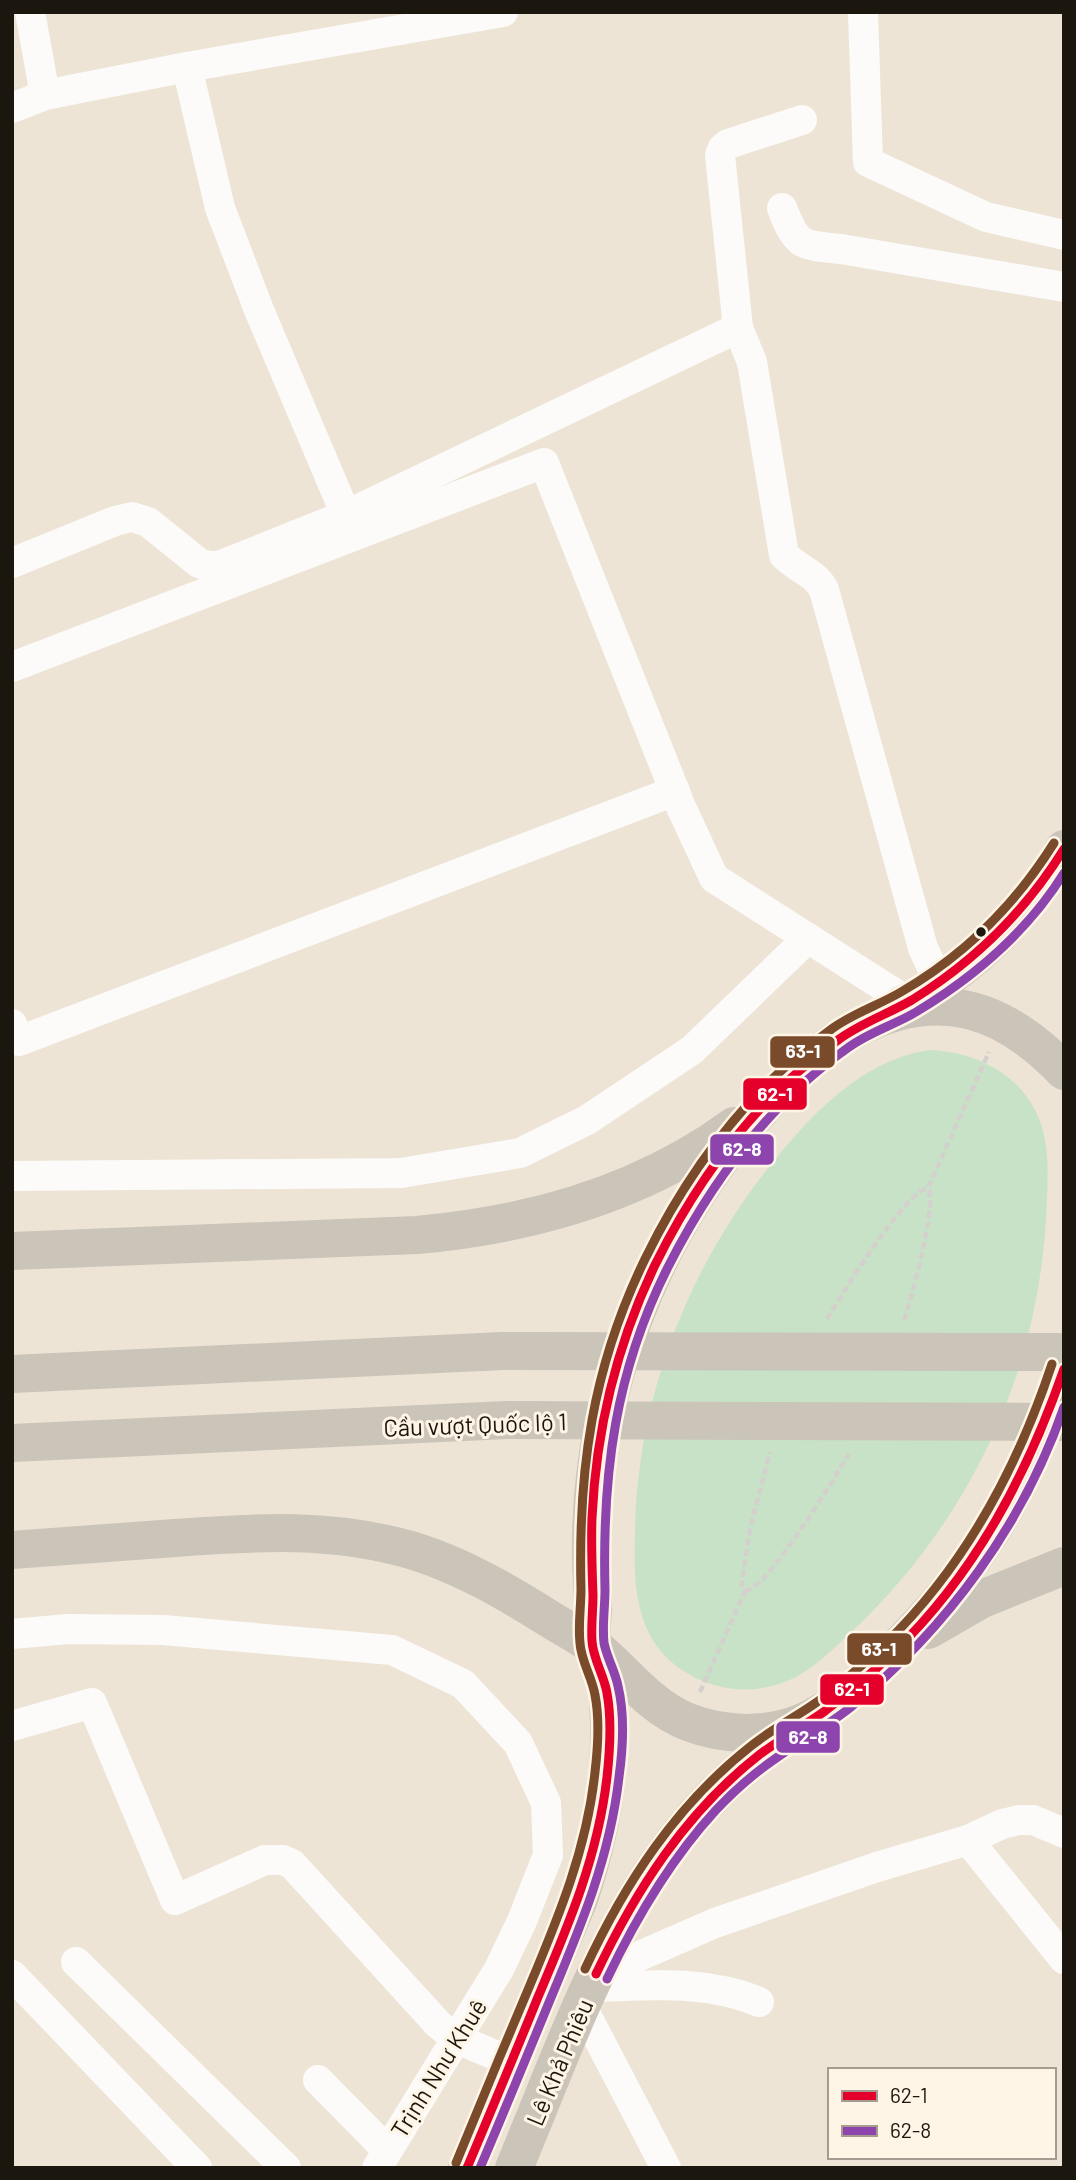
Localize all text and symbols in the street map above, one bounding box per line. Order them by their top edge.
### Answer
unlabelled marker [974,925,988,939]
line badge: 63-1 [769,1035,836,1069]
text: 63-1 [786,1039,820,1062]
line badge: 62-1 [742,1077,808,1111]
text: 62-1 [757,1082,793,1105]
line badge: 62-8 [709,1133,775,1166]
text: 62-8 [723,1137,761,1160]
street label: Cầu vượt Quốc lộ 1 [383,1406,567,1442]
line badge: 63-1 [846,1632,913,1666]
text: 63-1 [862,1637,896,1660]
line badge: 62-1 [819,1673,885,1706]
text: 62-1 [834,1677,870,1700]
line badge: 62-8 [775,1720,841,1754]
text: 62-8 [789,1725,827,1748]
street label: Trịnh Như Khuê [384,1993,492,2143]
street label: Lê Khả Phiêu [519,1994,599,2130]
legend [828,2068,1055,2159]
text: 62-1 [890,2082,928,2107]
text: 62-8 [890,2117,931,2142]

